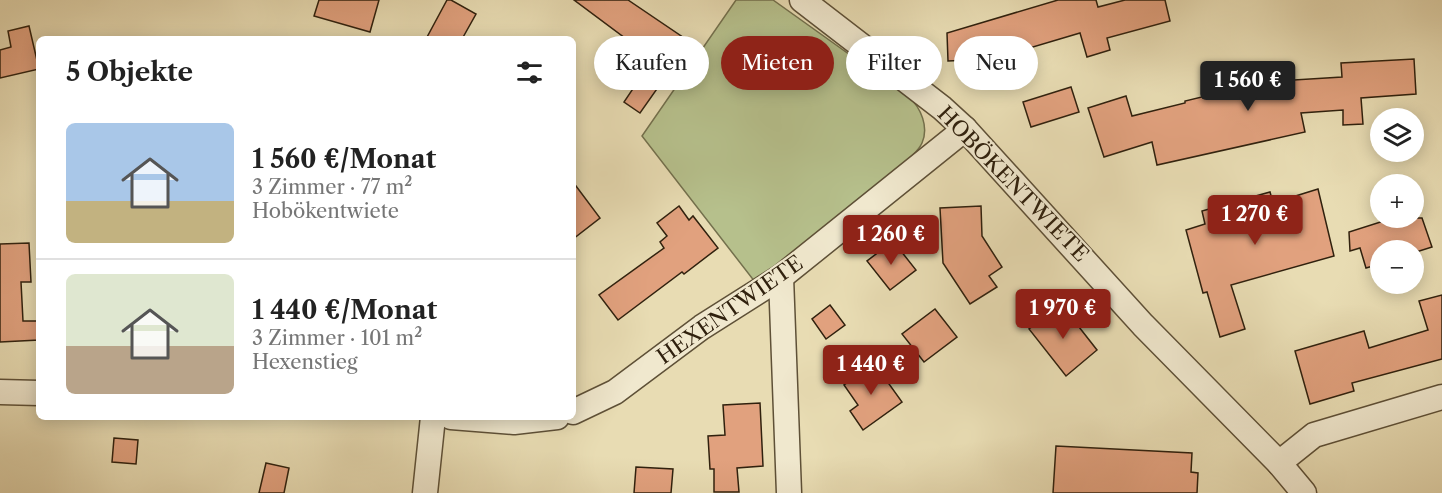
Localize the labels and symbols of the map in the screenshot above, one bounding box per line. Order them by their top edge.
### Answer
pin: 1 560 € [1193,61,1303,112]
street label: HOBÖKENTWIETE [933,101,1094,267]
pin: 1 270 € [1200,195,1310,246]
pin: 1 260 € [836,215,946,266]
street label: HEXENTWIETE [652,250,807,369]
pin: 1 970 € [1008,289,1118,340]
pin: 1 440 € [816,345,926,396]

